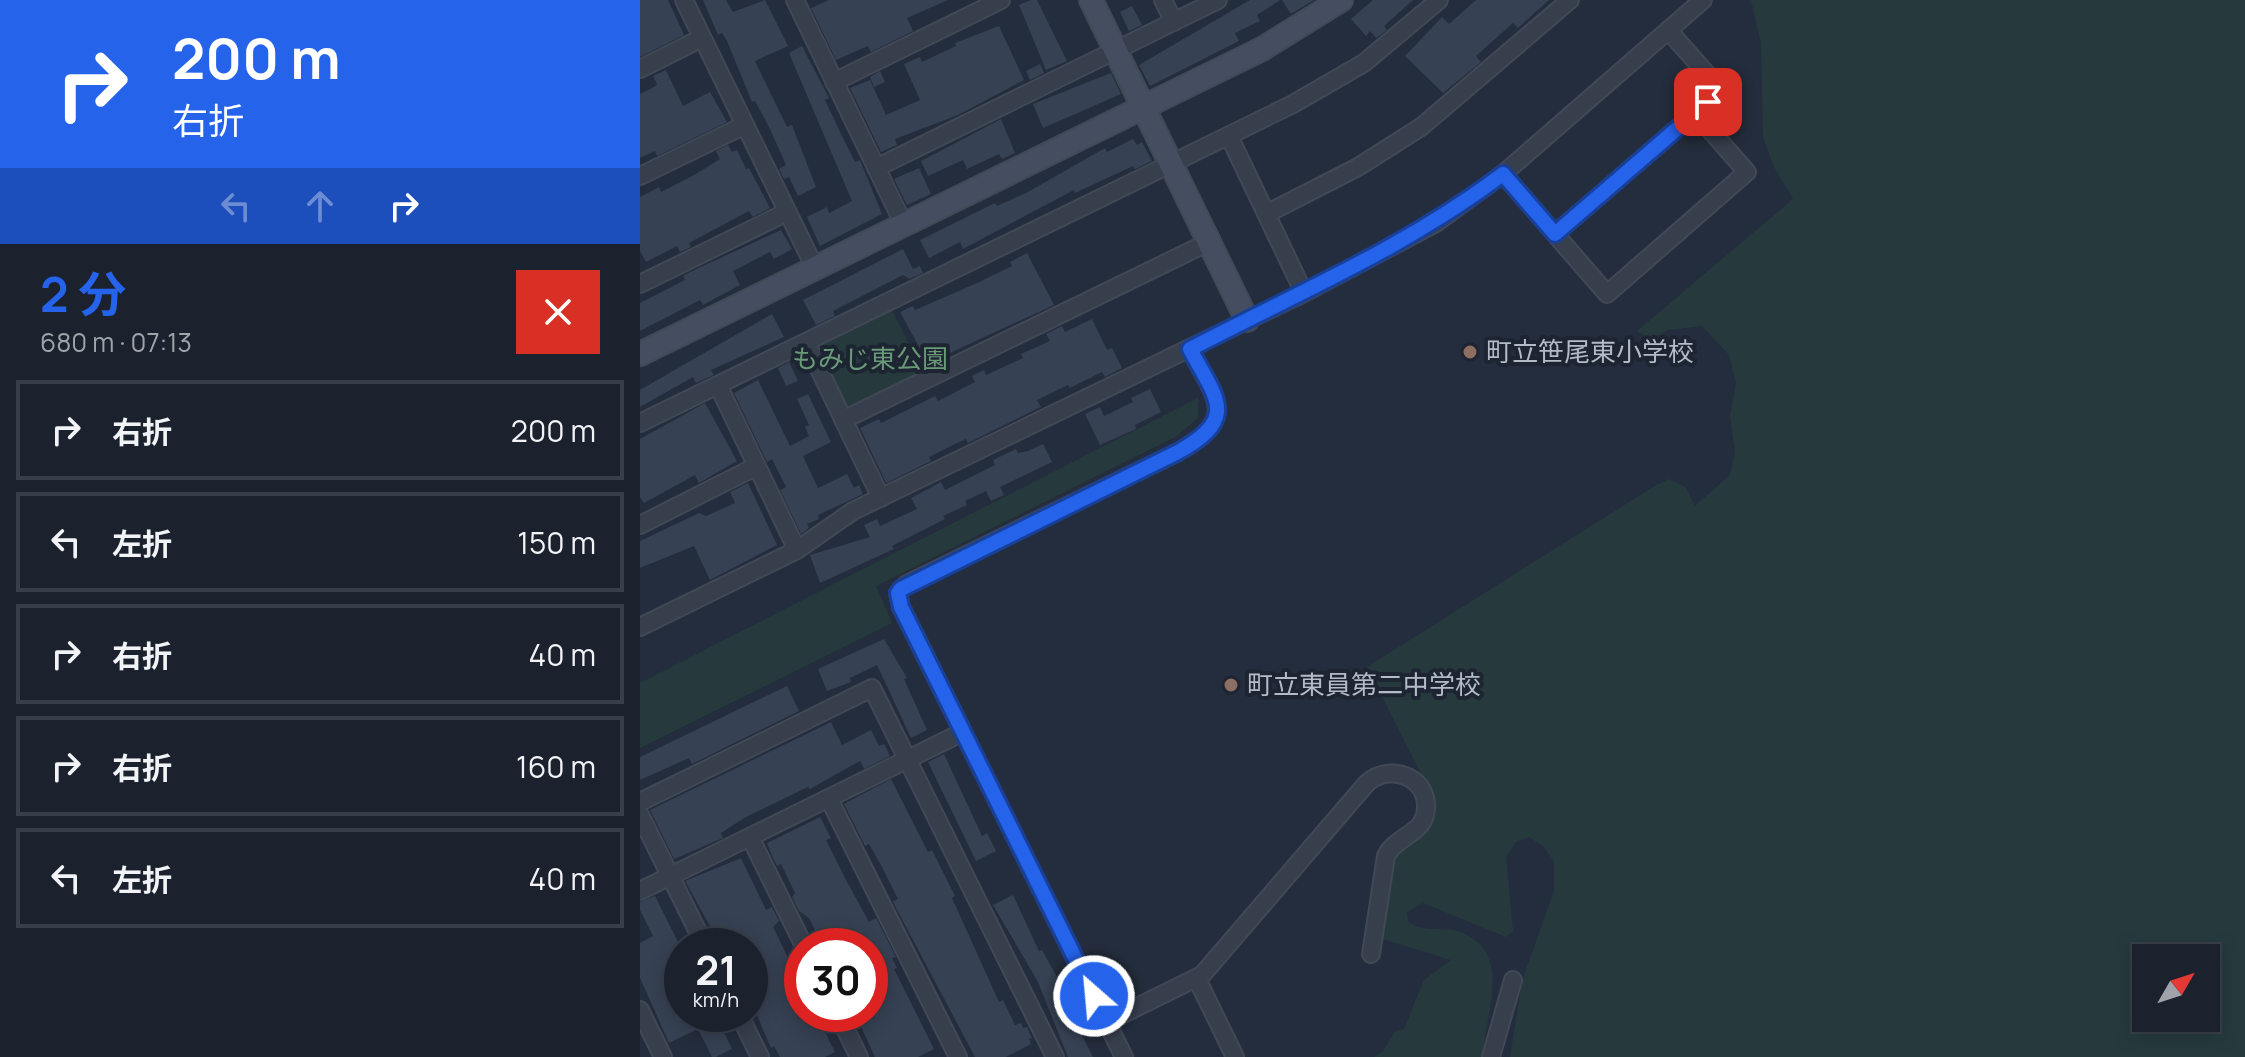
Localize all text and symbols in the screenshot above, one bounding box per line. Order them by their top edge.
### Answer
text: 200 m [172,19,341,96]
icon: right [40,32,144,136]
pin [1674,68,1742,136]
icon: arrive [1686,80,1730,124]
text: 右折 [172,96,244,145]
icon: left [214,184,258,228]
icon: ahead [298,184,342,228]
icon: right [382,184,426,228]
text: 2 分 [40,261,126,326]
button: close [516,270,600,354]
text: 680 m · 07:13 [40,324,192,360]
place label: 町立笹尾東小学校 [1486,333,1694,369]
park label: もみじ東公園 [792,340,948,376]
marker: 町立笹尾東小学校 [1461,343,1479,361]
icon: right [44,408,88,452]
text: 200 m [511,410,596,451]
text: 右折 [112,411,172,452]
icon: left [44,520,88,564]
text: 150 m [517,522,596,563]
text: 左折 [112,523,172,564]
icon: right [44,632,88,676]
text: 40 m [529,634,596,675]
text: 右折 [112,635,172,676]
place label: 町立東員第二中学校 [1247,666,1481,702]
marker: 町立東員第二中学校 [1222,676,1240,694]
icon: right [44,744,88,788]
text: 160 m [516,746,596,787]
text: 右折 [112,747,172,788]
icon: left [44,856,88,900]
text: 40 m [529,858,596,899]
text: 左折 [112,859,172,900]
speed limit sign: 30 [784,928,888,1032]
text: 21 [695,942,737,997]
north arrow [2132,944,2220,1032]
map controls [2132,944,2220,1032]
position arrow [1052,954,1136,1038]
text: km/h [693,986,739,1013]

